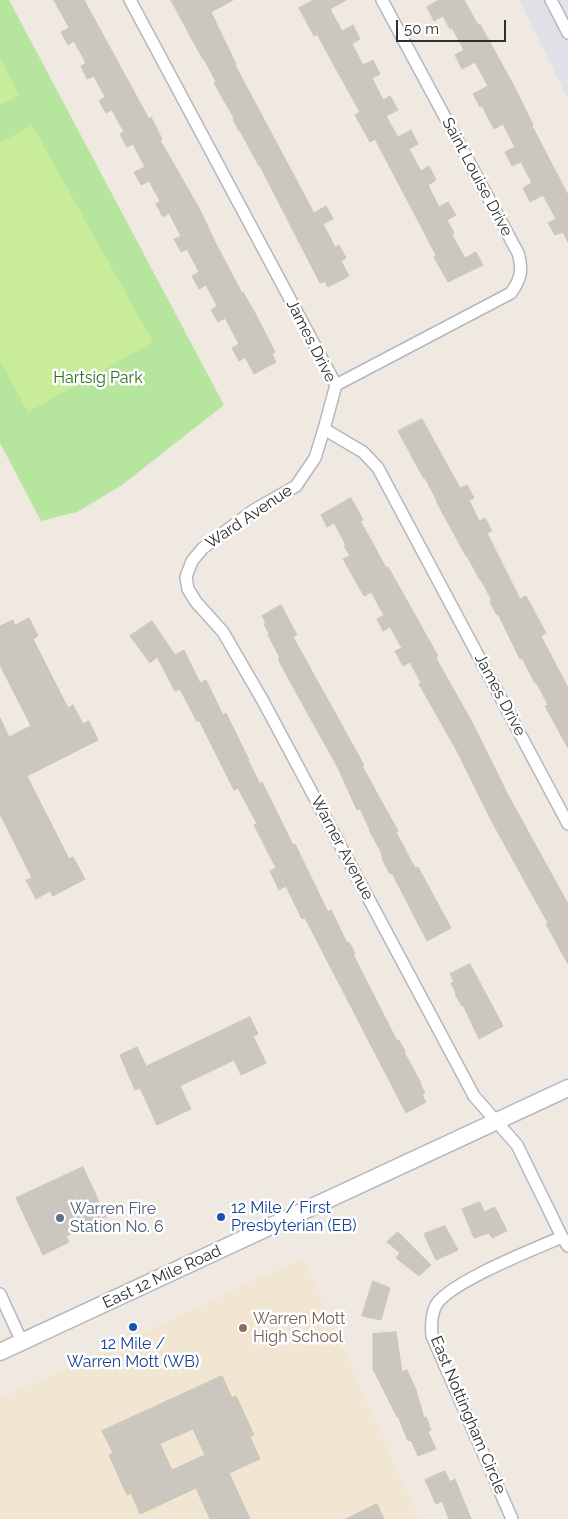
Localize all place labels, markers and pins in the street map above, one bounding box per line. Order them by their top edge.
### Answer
place label: 12 Mile / First Presbyterian (EB) [231,1198,357,1236]
place label: Warren Fire Station No. 6 [70,1199,164,1237]
marker: 12 Mile / First Presbyterian (EB) [215,1211,227,1223]
marker: Warren Fire Station No. 6 [54,1212,66,1224]
place label: Warren Mott High School [253,1309,345,1347]
marker: 12 Mile / Warren Mott (WB) [127,1321,139,1333]
marker: Warren Mott High School [237,1322,249,1334]
place label: 12 Mile / Warren Mott (WB) [67,1334,199,1372]

